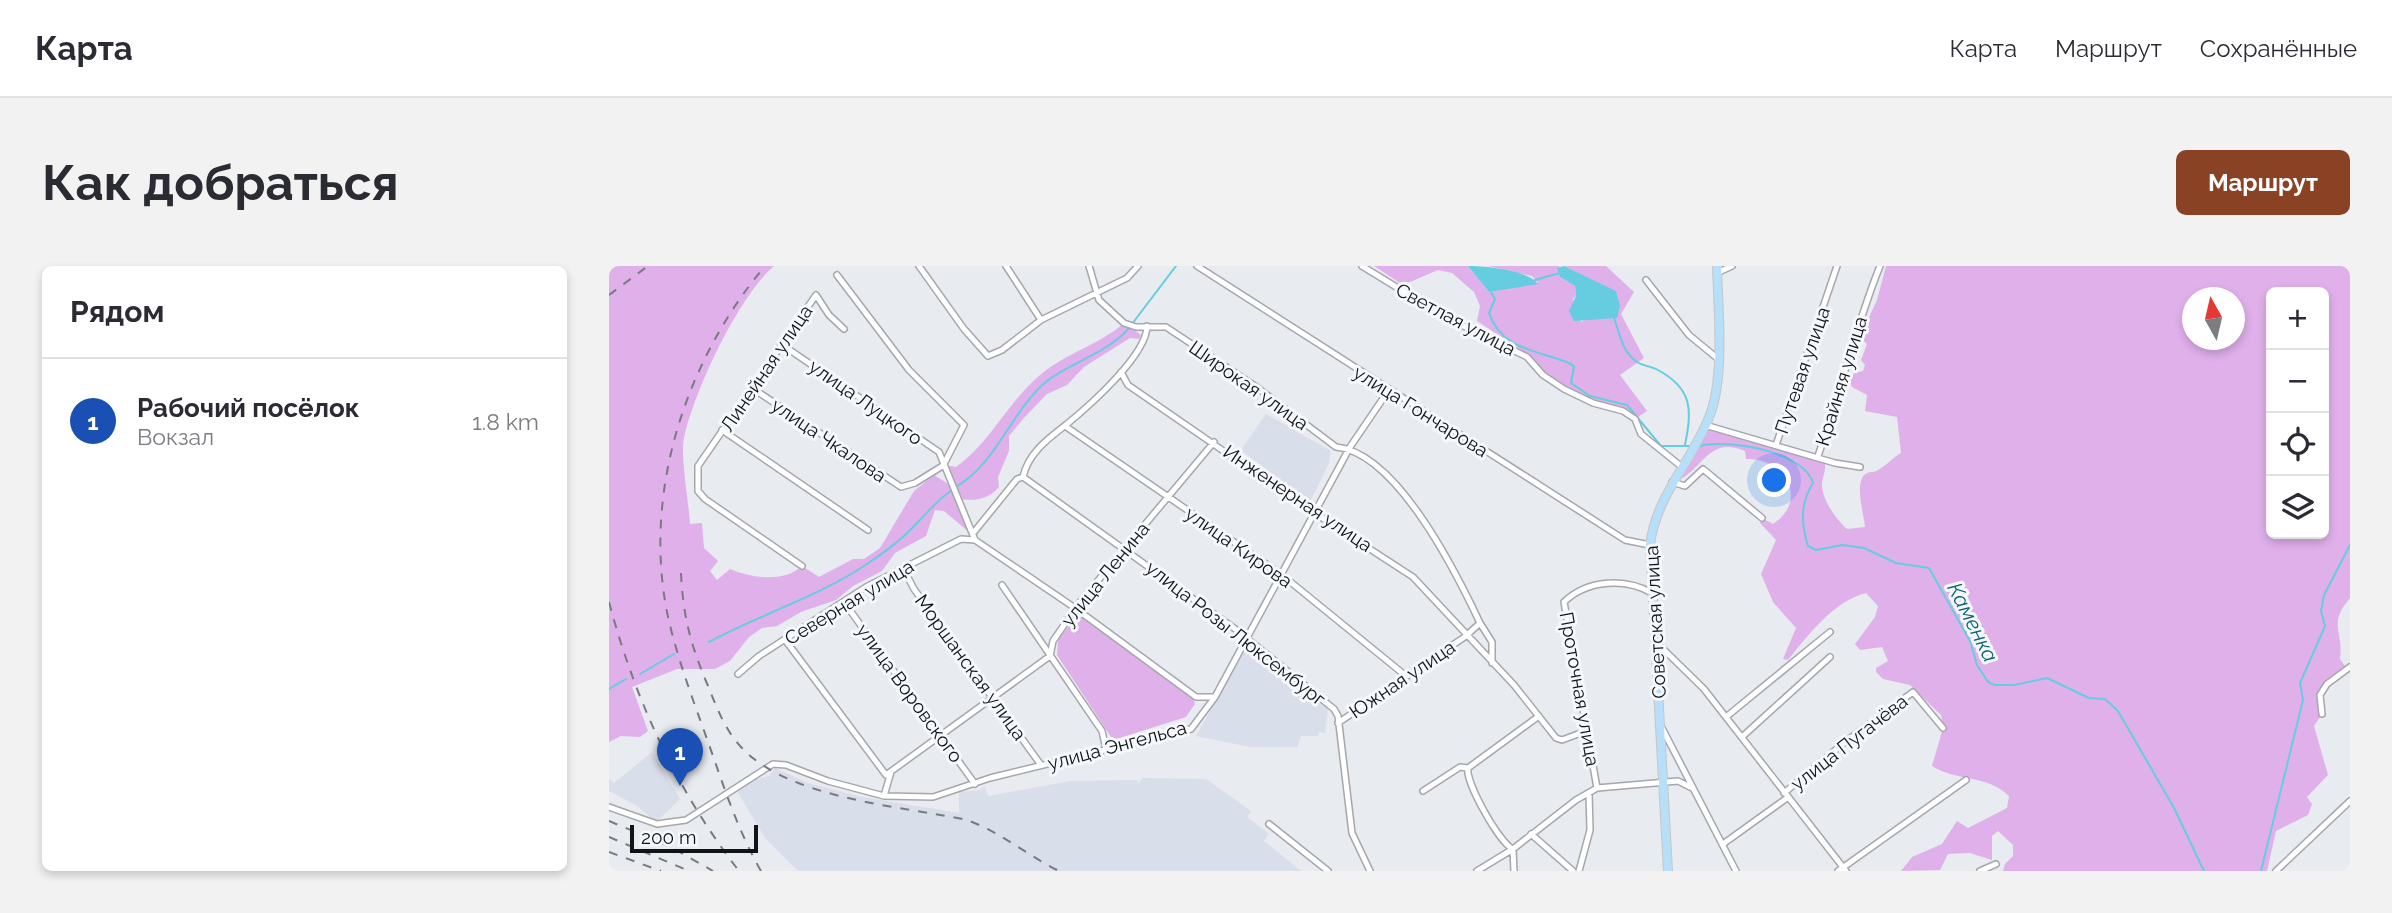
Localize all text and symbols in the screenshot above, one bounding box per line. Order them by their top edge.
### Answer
text: Карта [35,29,133,68]
text: Карта [1949,34,2017,63]
text: Маршрут [2055,34,2162,63]
text: Сохранённые [2200,34,2357,63]
button: Маршрут [2176,150,2350,215]
text: Как добраться [42,154,399,211]
street label: Светлая улица [1392,278,1520,360]
north arrow [2182,287,2245,350]
map controls [2266,287,2329,539]
button: + [2266,287,2329,350]
text: Рядом [70,294,164,329]
street label: Линейная улица [716,301,816,435]
street label: Путевая улица [1770,304,1834,436]
street label: Крайняя улица [1811,314,1871,448]
street label: Широкая улица [1185,336,1313,434]
button: − [2266,350,2329,413]
street label: улица Луцкого [805,355,927,449]
street label: улица Гончарова [1350,361,1492,461]
text: Рабочий посёлок [137,393,360,423]
street label: улица Чкалова [767,394,891,486]
text: 1 [87,408,99,435]
text: 1.8 km [472,408,539,435]
button: locate [2266,413,2329,476]
text: Вокзал [137,423,214,450]
street label: Инженерная улица [1219,440,1377,556]
your location [1757,463,1791,497]
button: layers [2266,476,2329,539]
street label: улица Кирова [1181,502,1297,592]
street label: улица Ленина [1056,518,1154,630]
street label: Советская улица [1640,545,1670,699]
street label: Северная улица [781,555,917,649]
street label: улица Розы Люксембург [1142,556,1330,710]
water label: Каменка [1942,578,2004,666]
street label: Моршанская улица [911,590,1031,744]
street label: Проточная улица [1556,610,1604,768]
street label: улица Воровского [852,619,968,767]
street label: Южная улица [1345,635,1459,723]
street label: улица Пугачёва [1786,690,1912,794]
street label: улица Энгельса [1045,716,1189,774]
pin: 1 [657,728,703,786]
scale bar [630,822,758,854]
text: 200 m [641,826,696,848]

